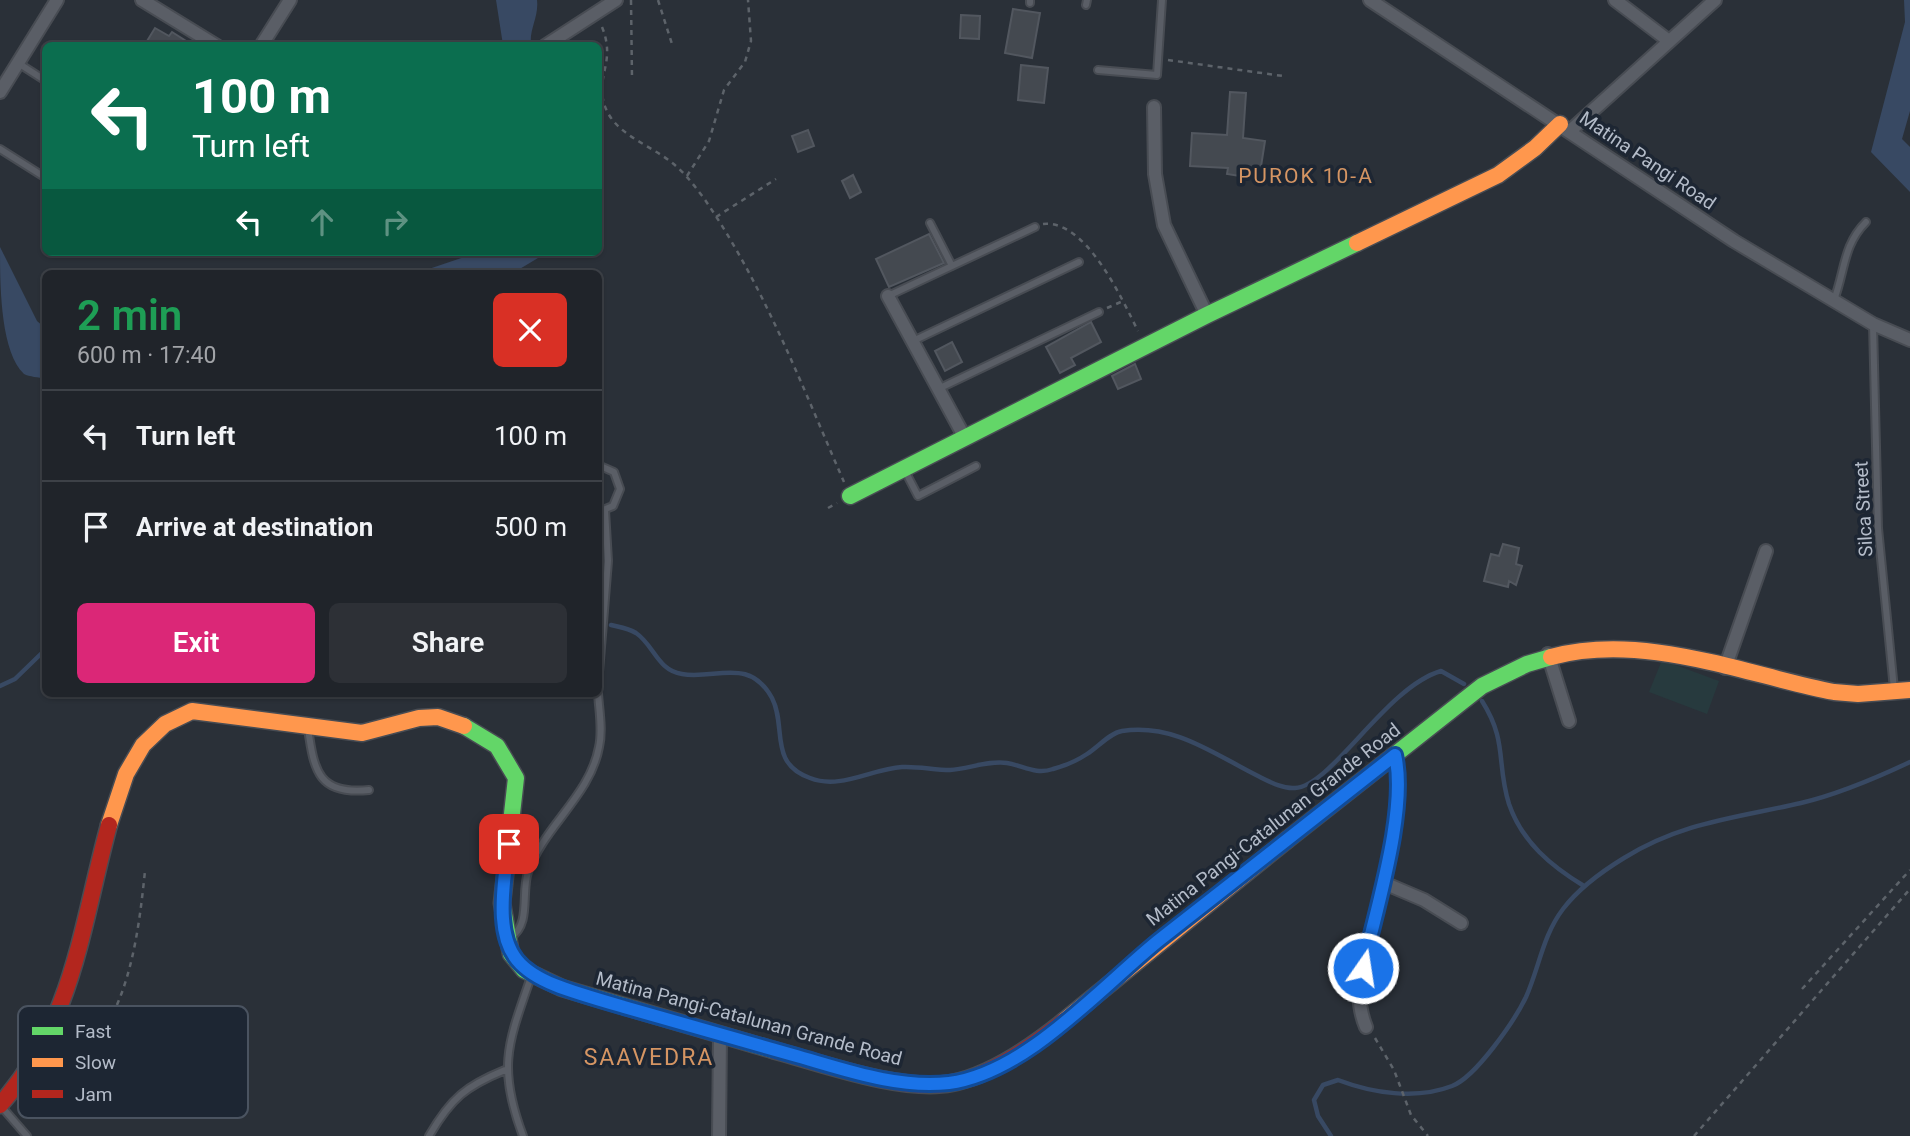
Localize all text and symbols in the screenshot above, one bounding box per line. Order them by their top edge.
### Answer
text: 100 m [192,68,331,125]
icon: left [77,70,168,161]
street label: Matina Pangi Road [1575,106,1720,215]
text: Turn left [192,127,310,165]
district label: PUROK 10-A [1238,164,1374,188]
icon: left [230,203,268,241]
icon: ahead [303,203,341,241]
icon: right [376,203,414,241]
text: 2 min [77,291,182,340]
button: close [493,293,567,367]
text: 600 m · 17:40 [77,342,216,369]
icon: left [77,417,115,455]
text: Turn left [136,421,235,451]
text: 100 m [494,421,567,451]
street label: Silca Street [1850,461,1877,557]
icon: arrive [77,508,115,546]
text: Arrive at destination [136,512,373,542]
text: 500 m [494,512,567,542]
button: Exit [77,603,315,683]
button: Share [329,603,567,683]
street label: Matina Pangi-Catalunan Grande Road [1142,718,1405,931]
pin [479,814,539,874]
icon: arrive [490,825,528,863]
position arrow [1326,931,1400,1005]
street label: Matina Pangi-Catalunan Grande Road [593,966,904,1070]
legend [18,1006,248,1118]
text: Fast [75,1020,112,1043]
district label: SAAVEDRA [584,1044,714,1071]
text: Slow [75,1051,116,1074]
text: Jam [75,1083,112,1106]

